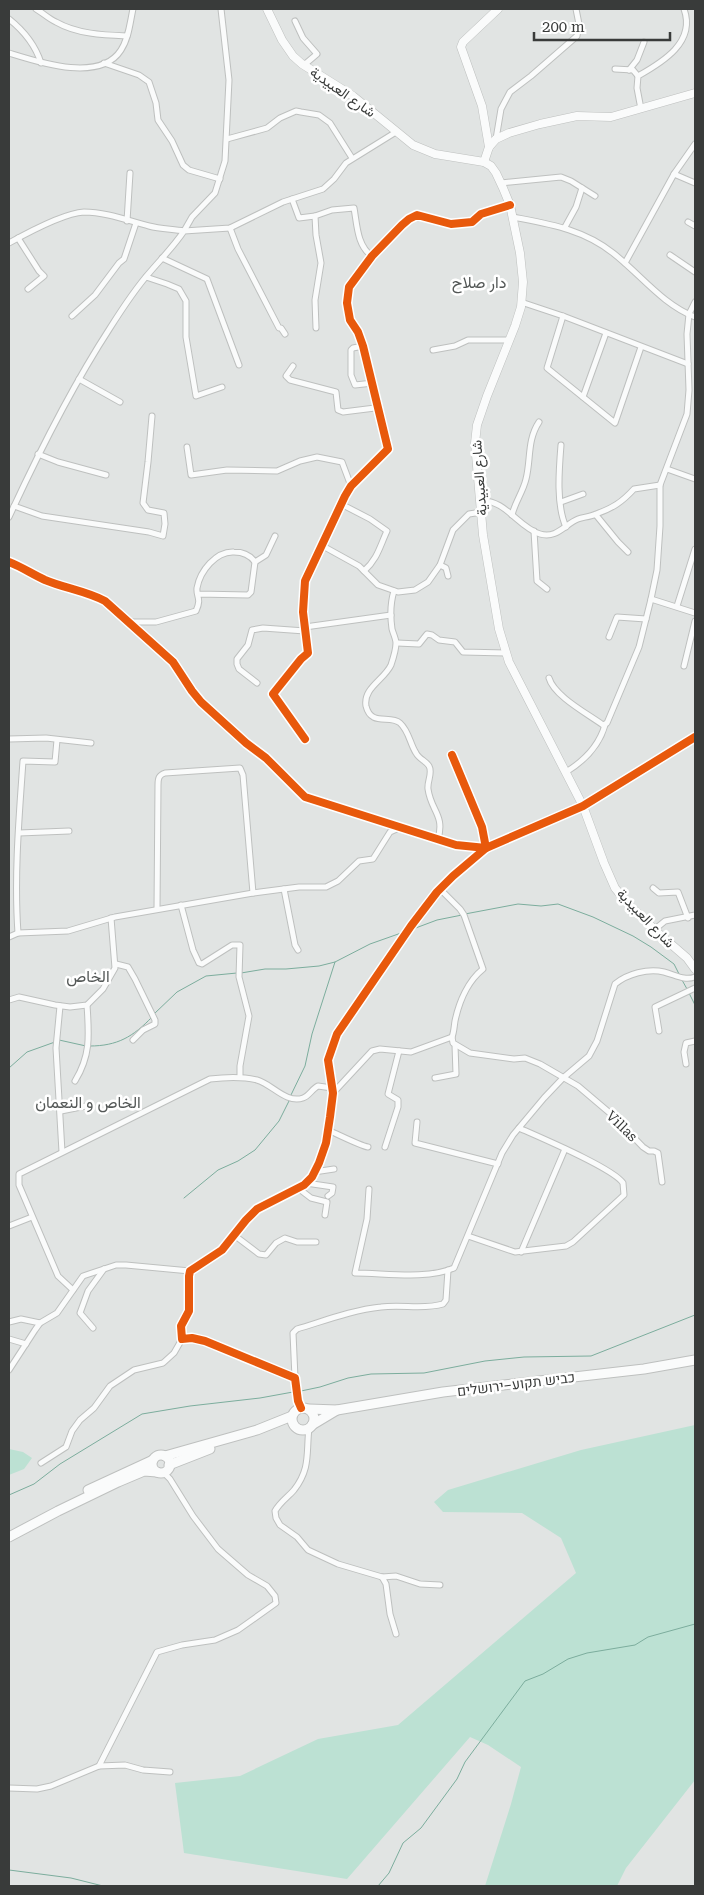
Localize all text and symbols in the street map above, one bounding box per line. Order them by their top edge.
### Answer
scale bar [534,10,670,42]
text: 200 m [542,18,585,36]
street label: شارع العبيدية [306,64,379,123]
district label: دار صلاح [452,273,506,294]
street label: شارع العبيدية [468,439,493,516]
street label: شارع العبيدية [612,885,678,953]
district label: الخاص [66,967,110,987]
district label: الخاص و النعمان [35,1093,141,1113]
street label: Villas [603,1107,641,1145]
street label: כביש תקוע–ירושלים [456,1369,576,1399]

